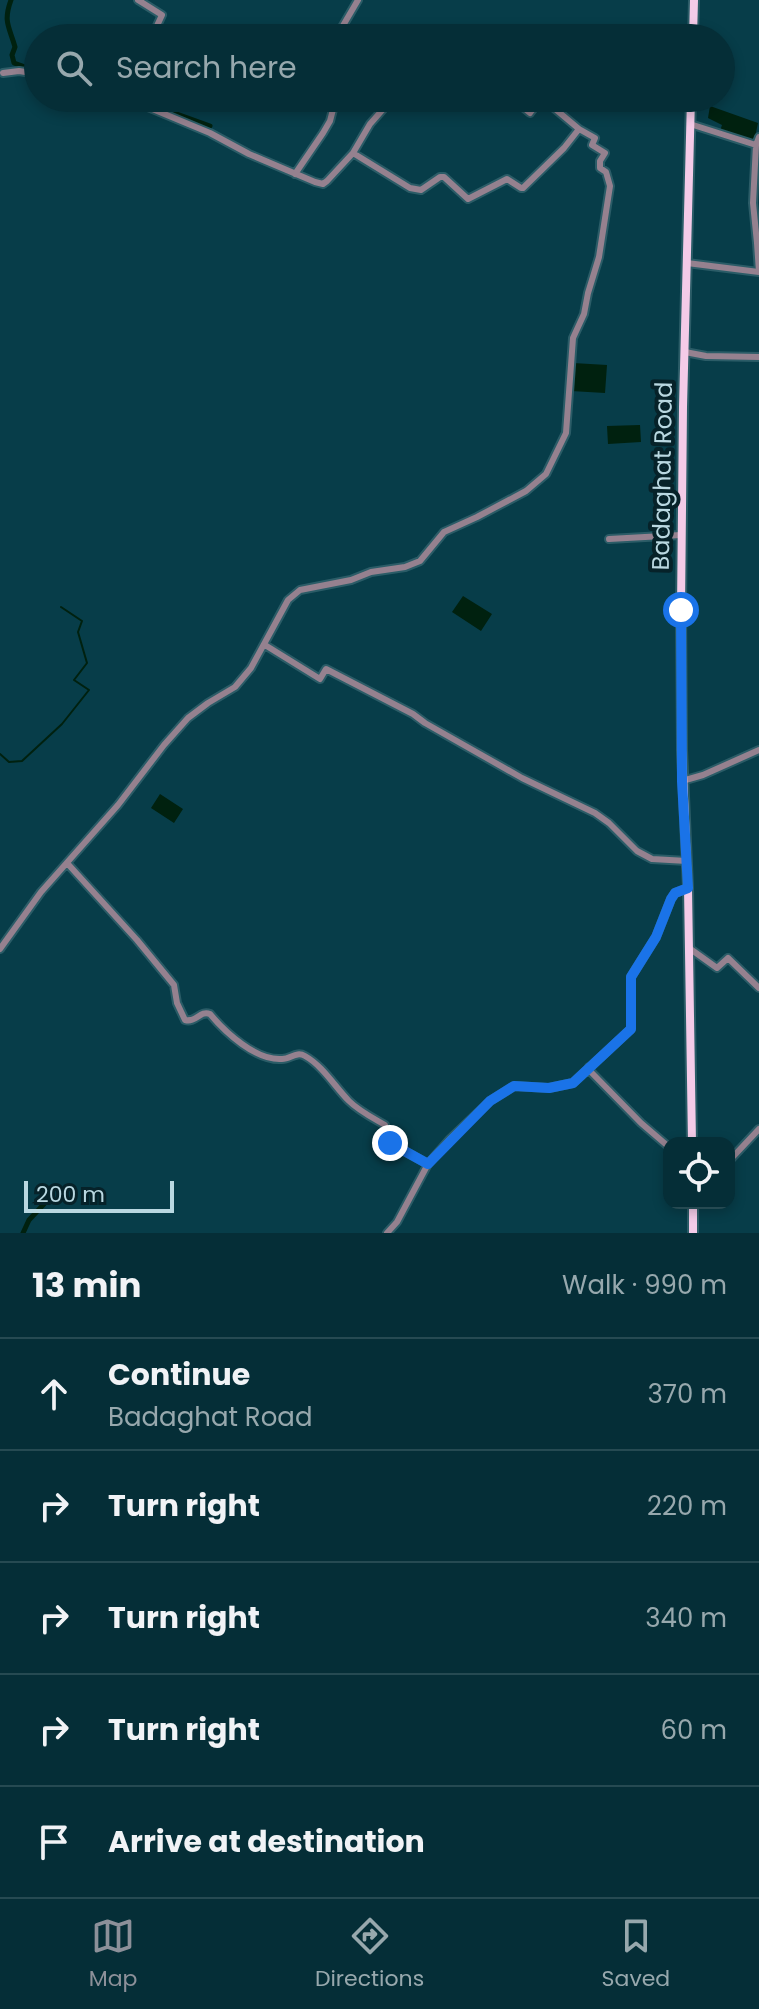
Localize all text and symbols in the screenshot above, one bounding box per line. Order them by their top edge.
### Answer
search box [24,24,735,112]
icon: search [52,46,96,90]
text: Search here [116,46,297,89]
street label: Badaghat Road [644,381,680,571]
route start [663,592,699,628]
route end [372,1125,408,1161]
map controls [663,1137,735,1209]
button: locate [663,1137,735,1209]
scale bar [24,1177,174,1213]
text: 200 m [36,1179,105,1210]
text: 13 min [32,1261,142,1309]
text: Walk · 990 m [562,1267,727,1303]
text: Continue [108,1353,250,1396]
icon: ahead [32,1372,76,1416]
text: 370 m [647,1376,727,1412]
text: Badaghat Road [108,1399,312,1435]
icon: right [32,1484,76,1528]
text: Turn right [108,1484,260,1527]
text: 220 m [647,1488,727,1524]
icon: right [32,1596,76,1640]
text: Turn right [108,1596,260,1639]
text: 340 m [645,1600,727,1636]
icon: right [32,1708,76,1752]
text: Turn right [108,1708,260,1751]
text: 60 m [660,1712,727,1748]
icon: arrive [32,1820,76,1864]
text: Arrive at destination [108,1820,425,1863]
tab: Map [89,1914,137,1995]
tab: Directions [315,1914,424,1995]
tab: Saved [602,1914,670,1995]

